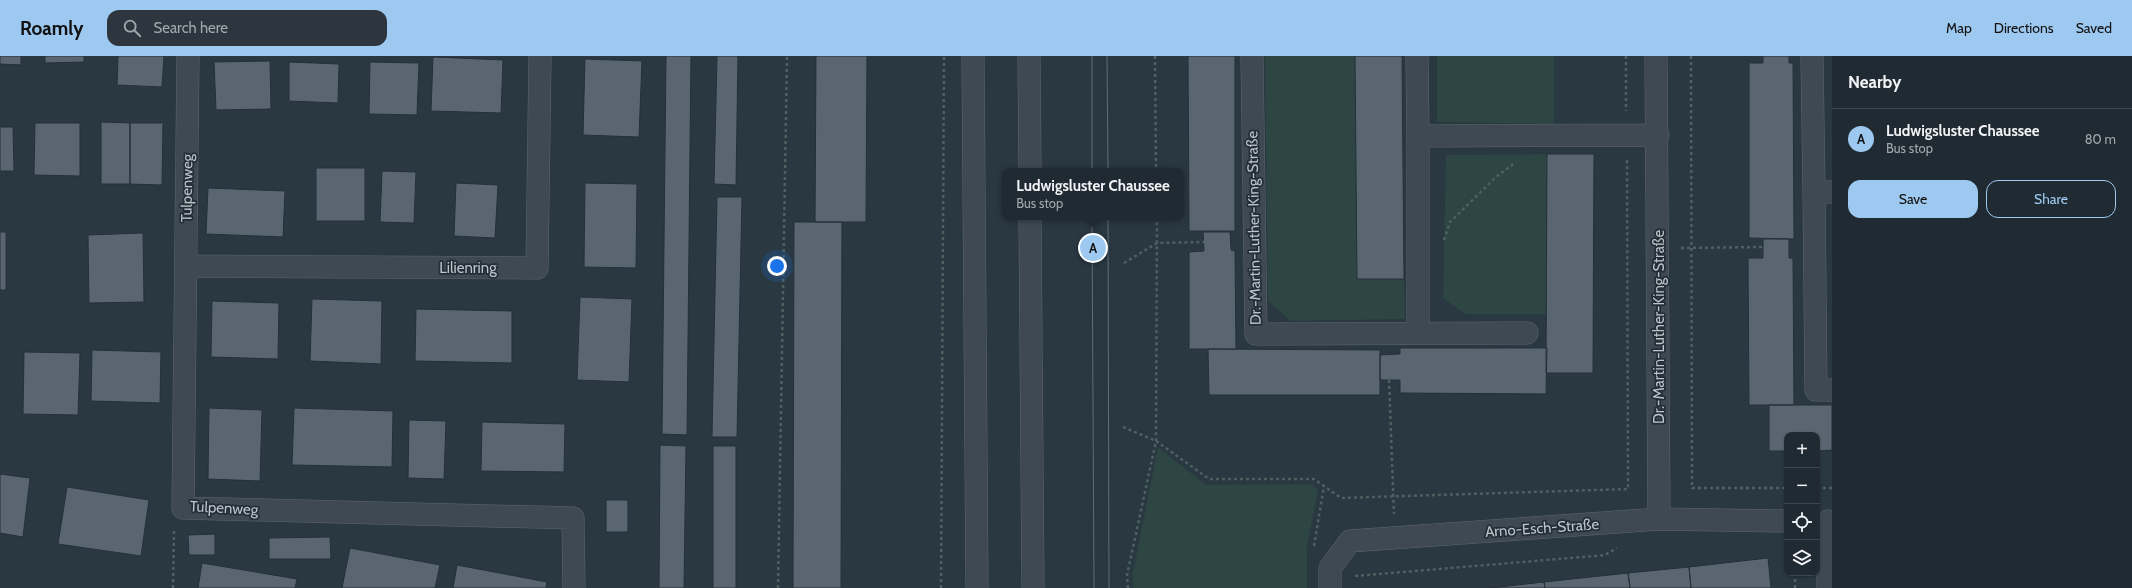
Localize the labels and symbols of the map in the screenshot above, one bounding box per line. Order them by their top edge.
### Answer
street label: Dr.-Martin-Luther-King-Straße [1243,130,1265,325]
street label: Tulpenweg [177,153,197,222]
street label: Dr.-Martin-Luther-King-Straße [1650,230,1668,424]
pin: A [1080,233,1106,263]
your location [767,256,787,276]
street label: Lilienring [439,259,497,277]
street label: Tulpenweg [189,497,259,519]
street label: Arno-Esch-Straße [1484,515,1600,541]

